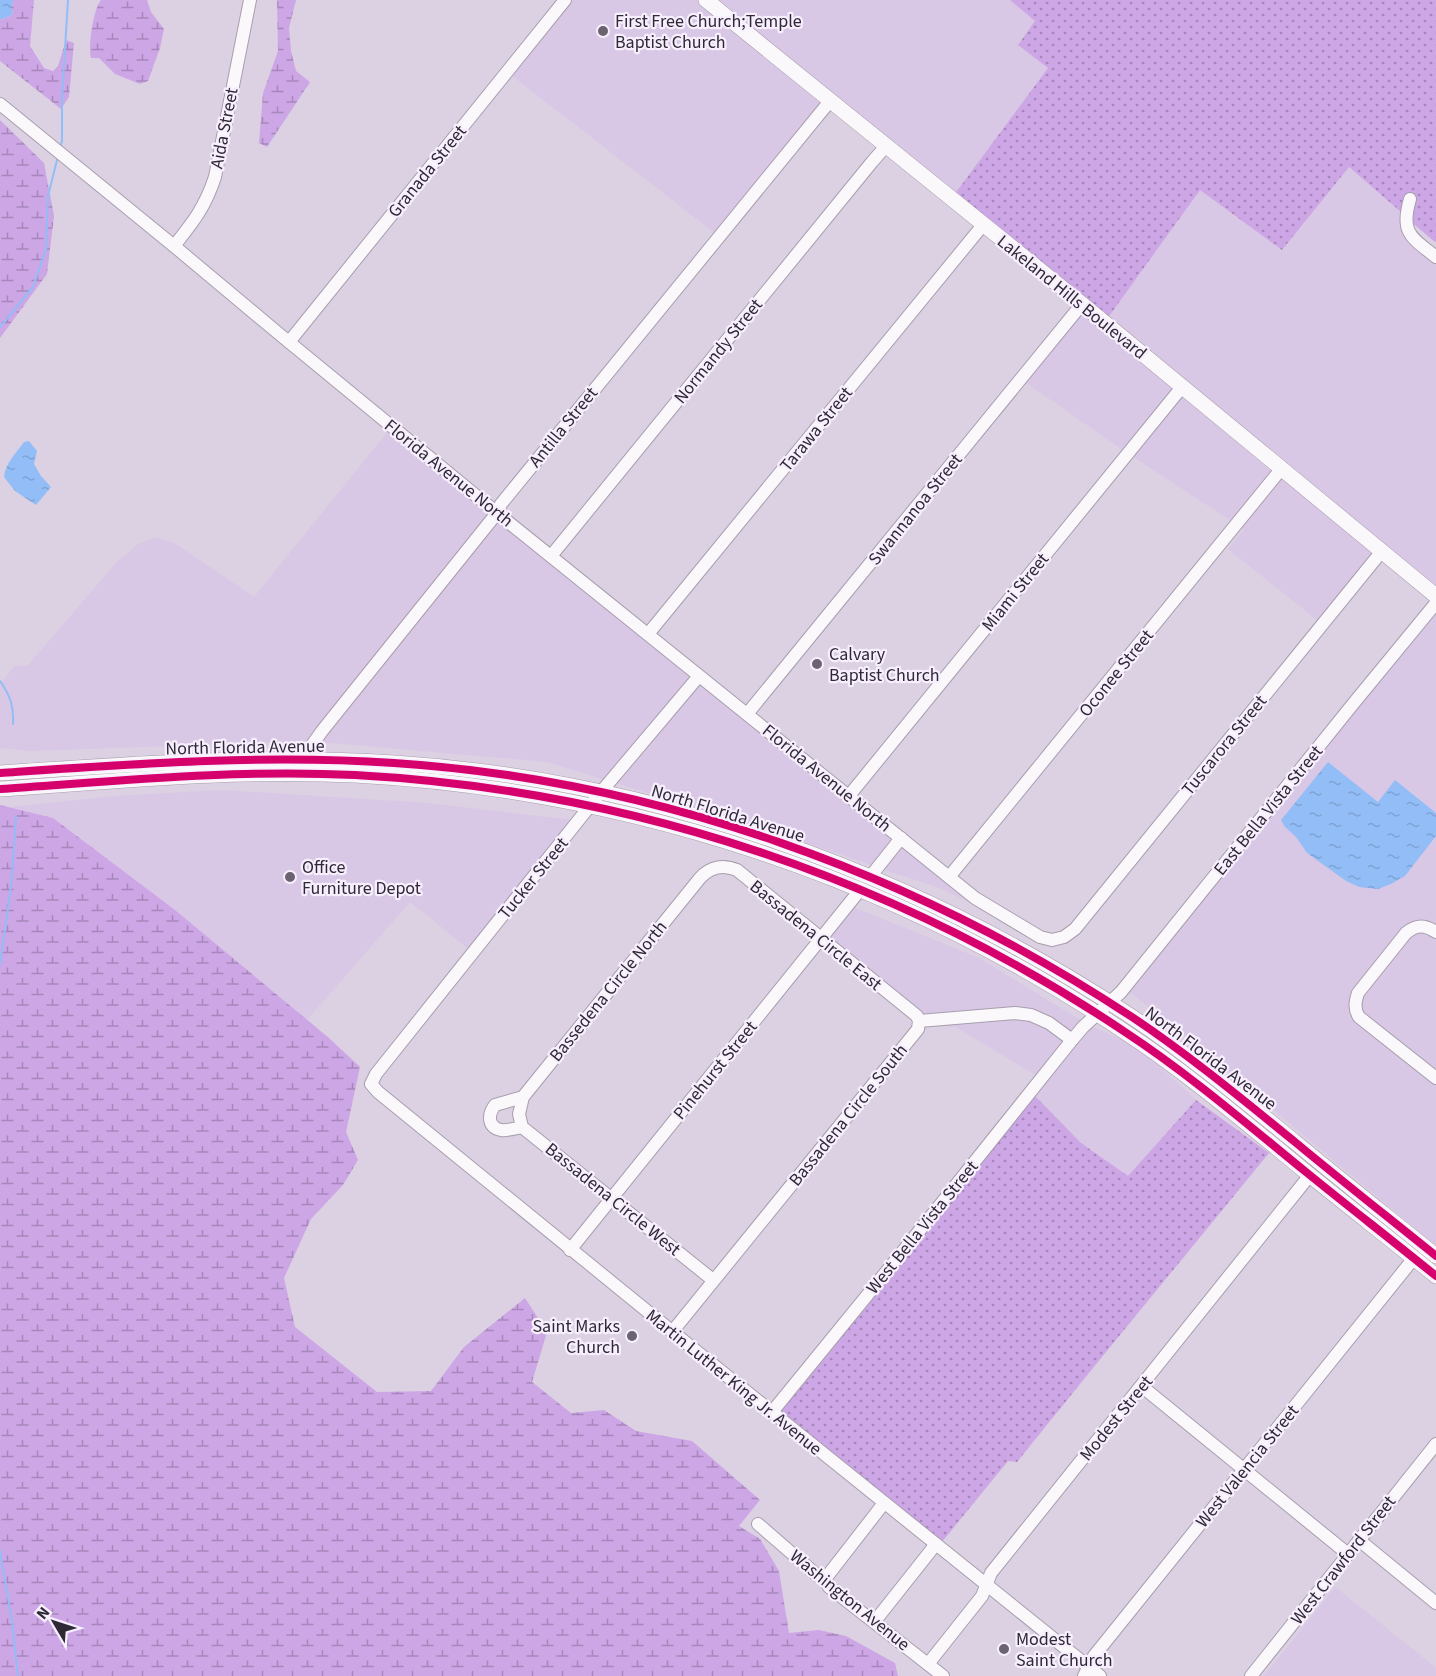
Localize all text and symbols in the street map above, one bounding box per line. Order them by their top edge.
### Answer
place label: First Free Church;Temple Baptist Church [615,9,802,55]
marker: First Free Church;Temple Baptist Church [596,24,610,38]
street label: Aida Street [204,85,245,171]
street label: Granada Street [382,120,473,223]
street label: Lakeland Hills Boulevard [992,229,1152,366]
street label: Normandy Street [668,293,769,409]
street label: Tarawa Street [774,381,858,477]
street label: Antilla Street [523,382,604,473]
street label: Florida Avenue North [379,414,518,533]
street label: Swannanoa Street [862,448,968,571]
street label: Miami Street [976,548,1055,637]
street label: Oconee Street [1073,624,1159,722]
place label: Calvary Baptist Church [829,642,940,688]
marker: Calvary Baptist Church [810,657,824,671]
street label: Tuscarora Street [1176,690,1273,801]
street label: Florida Avenue North [757,719,896,838]
street label: North Florida Avenue [165,734,325,761]
street label: East Bella Vista Street [1208,740,1329,881]
street label: North Florida Avenue [648,778,808,849]
street label: Tucker Street [492,832,574,925]
place label: Office Furniture Depot [302,855,421,901]
marker: Office Furniture Depot [283,870,297,884]
street label: Bassadena Circle East [744,874,887,996]
street label: Bassedena Circle North [544,916,673,1067]
street label: North Florida Avenue [1140,1001,1282,1116]
street label: Pinehurst Street [668,1015,763,1125]
street label: Bassadena Circle South [783,1039,914,1192]
street label: Bassadena Circle West [540,1137,686,1262]
street label: West Bella Vista Street [861,1155,984,1300]
street label: Martin Luther King Jr. Avenue [640,1303,827,1461]
place label: Saint Marks Church [533,1314,620,1360]
marker: Saint Marks Church [625,1329,639,1343]
street label: Modest Street [1074,1370,1159,1466]
street label: West Valencia Street [1190,1400,1305,1533]
street label: West Crawford Street [1285,1491,1402,1630]
street label: Washington Avenue [784,1544,915,1657]
north arrow [24,1592,84,1652]
text: N [31,1602,55,1624]
place label: Modest Saint Church [1016,1627,1113,1673]
marker: Modest Saint Church [997,1642,1011,1656]

